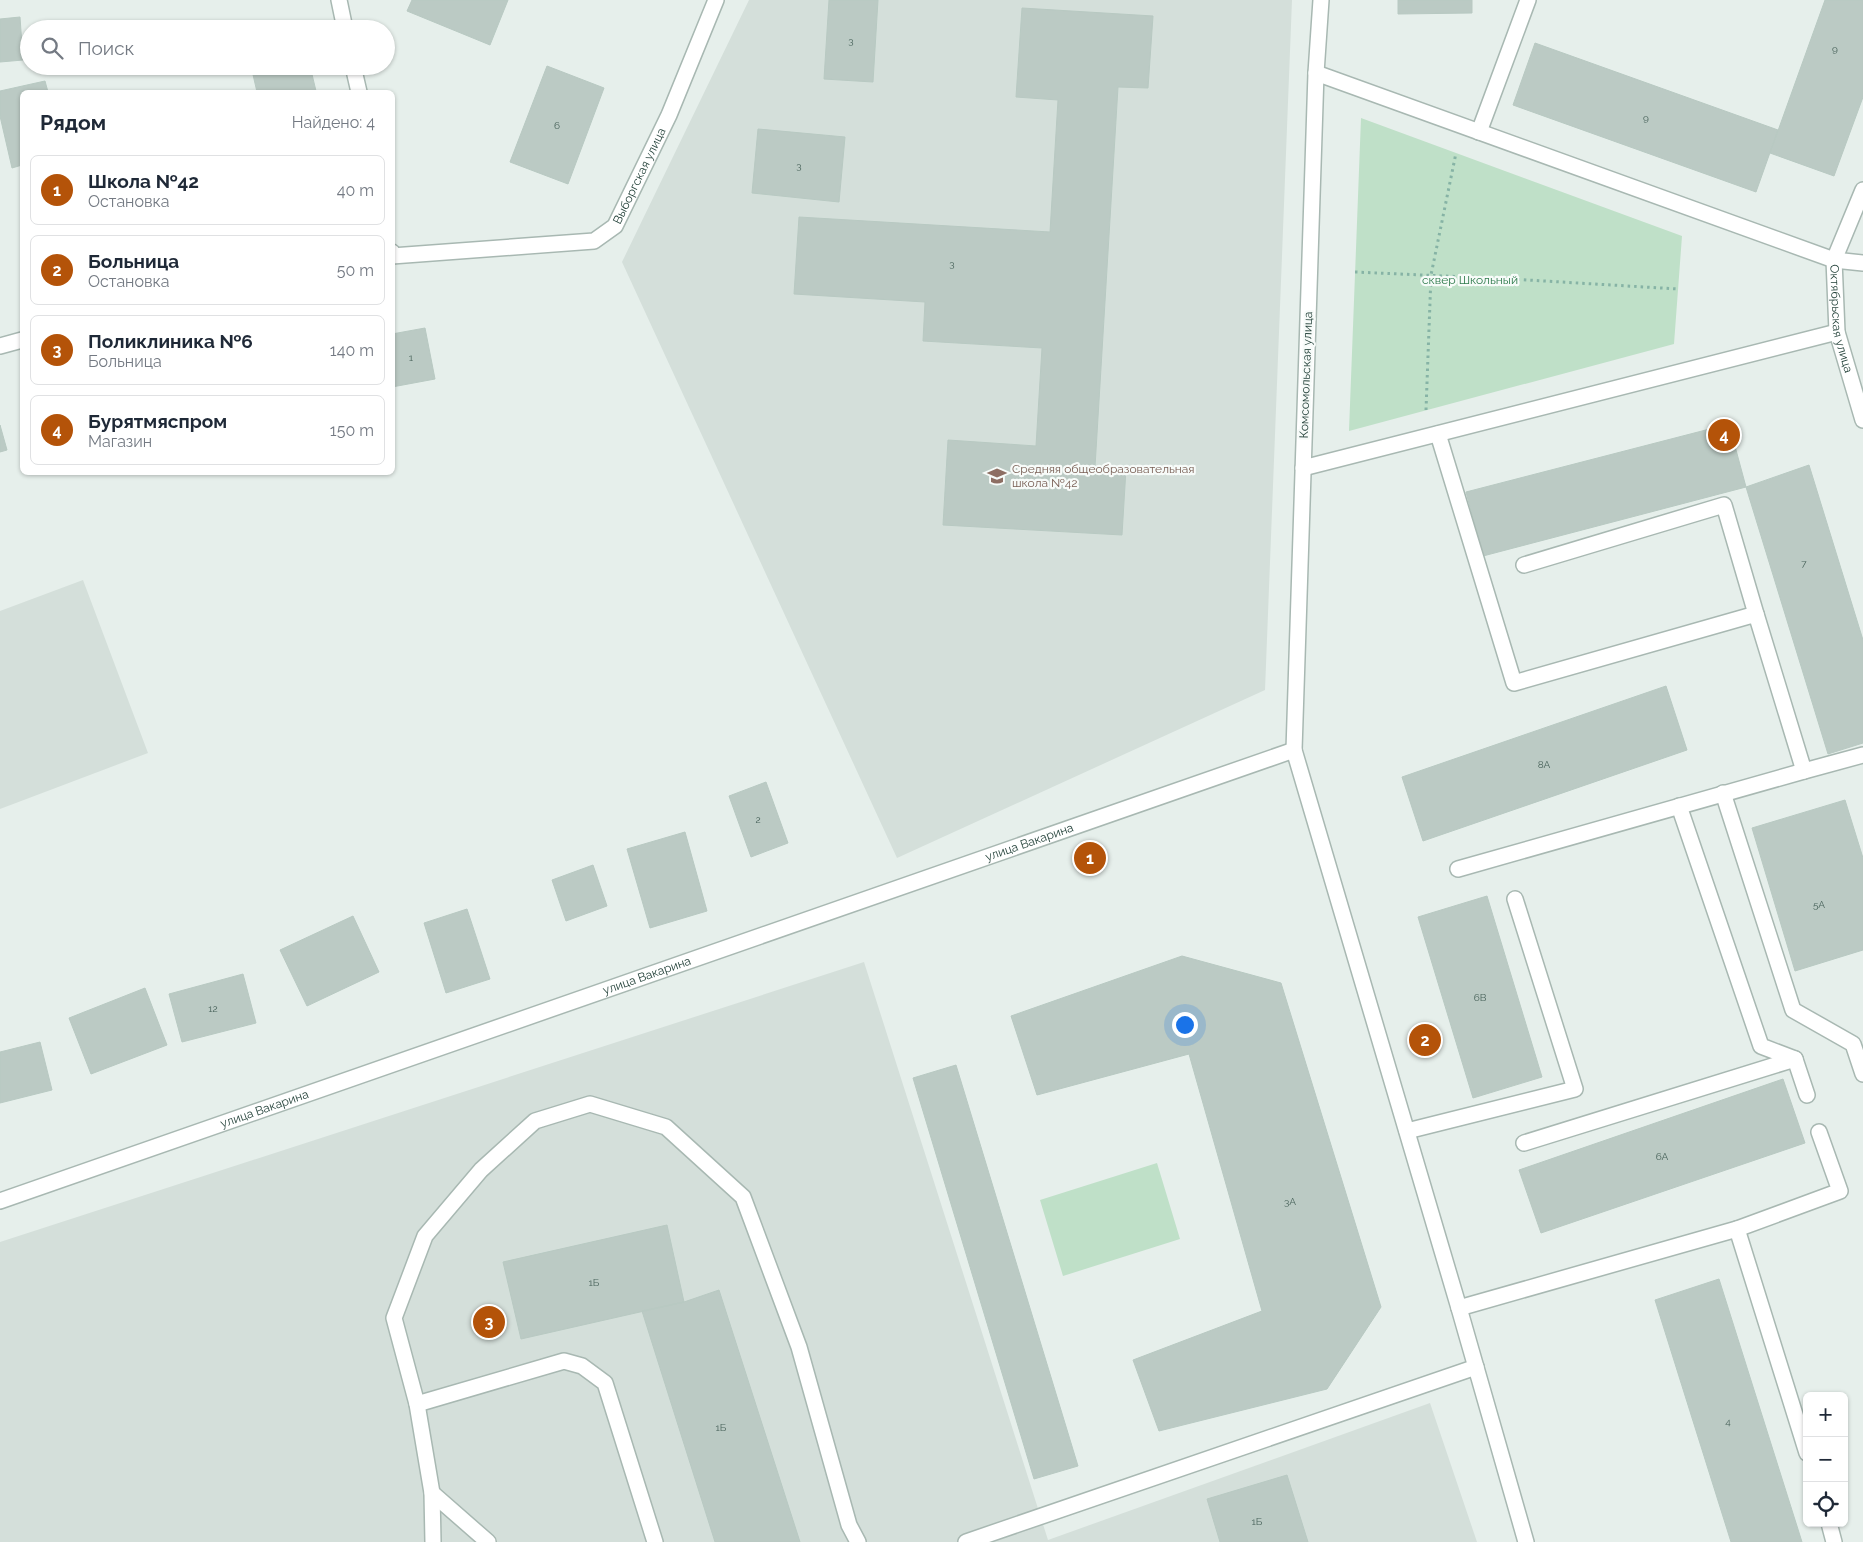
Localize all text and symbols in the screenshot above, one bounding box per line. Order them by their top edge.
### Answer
search box [20,20,395,75]
icon: search [38,34,66,62]
house number: 3 [848,35,854,46]
text: Поиск [78,37,134,59]
house number: 9 [1832,43,1838,54]
text: Рядом [40,110,106,135]
house number: 9 [1643,112,1649,123]
text: Найдено: 4 [292,113,375,132]
house number: 6 [554,120,560,131]
street label: Выборгская улица [610,126,669,226]
house number: 3 [796,160,802,171]
text: Школа №42 [88,170,199,192]
text: 1 [53,181,61,200]
text: 40 m [337,181,374,200]
text: Остановка [88,192,170,211]
text: Больница [88,250,179,272]
house number: 3 [949,258,955,269]
text: 2 [52,261,62,280]
text: 50 m [337,261,374,280]
street label: Октябрьская улица [1827,264,1856,374]
text: Остановка [88,272,170,291]
park label: сквер Школьный [1422,273,1518,287]
street label: Комсомольская улица [1297,311,1315,439]
text: Поликлиника №6 [88,330,253,352]
text: 3 [53,341,61,360]
text: 140 m [330,341,374,360]
text: Больница [88,352,162,371]
house number: 1 [409,352,414,363]
text: Бурятмяспром [88,410,227,432]
pin: 4 [1708,416,1740,454]
text: 4 [52,421,62,440]
text: 150 m [330,421,374,440]
text: Магазин [88,432,152,451]
place label: Средняя общеобразовательная школа №42 [1012,462,1195,490]
school or university icon: Средняя общеобразовательная школа №42 [986,465,1008,487]
house number: 7 [1801,558,1807,569]
house number: 8А [1538,759,1551,770]
house number: 2 [755,814,761,825]
street label: улица Вакарина [983,820,1075,864]
pin: 1 [1074,839,1106,877]
house number: 5А [1813,899,1825,910]
street label: улица Вакарина [601,954,693,997]
house number: 6В [1474,992,1487,1003]
house number: 12 [208,1003,218,1014]
your location [1172,1012,1198,1038]
pin: 2 [1409,1021,1441,1059]
street label: улица Вакарина [218,1087,310,1131]
house number: 6А [1656,1151,1669,1162]
house number: 3А [1284,1196,1296,1207]
house number: 1Б [589,1277,600,1288]
pin: 3 [473,1303,505,1341]
map controls [1803,1392,1848,1527]
button: + [1803,1392,1848,1437]
house number: 4 [1725,1416,1731,1427]
house number: 1Б [716,1422,727,1433]
button: − [1803,1437,1848,1482]
button: locate [1803,1482,1848,1527]
house number: 1Б [1252,1516,1263,1527]

